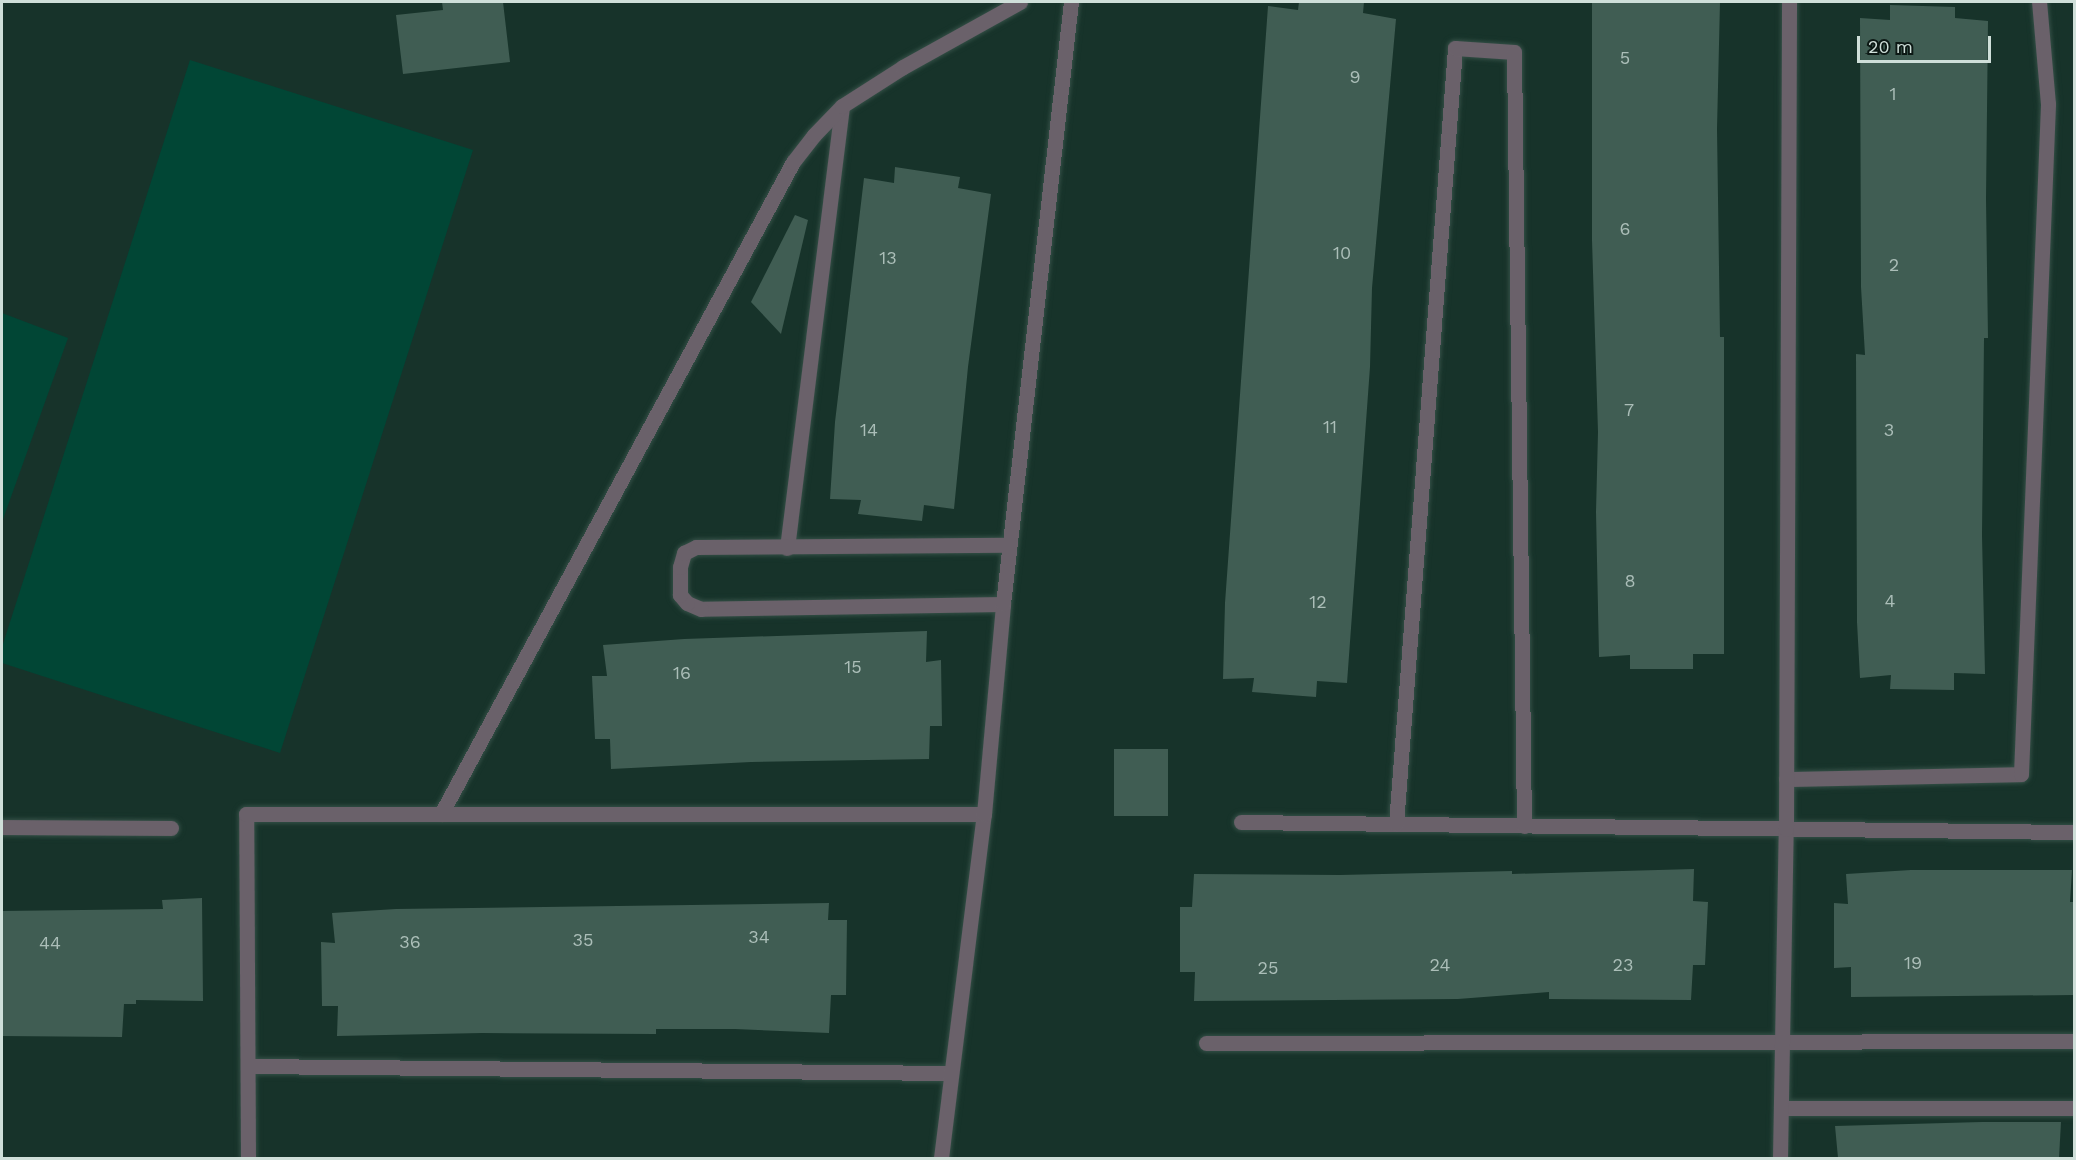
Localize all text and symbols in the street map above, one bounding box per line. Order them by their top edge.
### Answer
scale bar [1860,24,1994,62]
text: 20 m [1868,36,1913,57]
house number: 5 [1620,47,1630,69]
house number: 9 [1349,66,1361,88]
house number: 1 [1889,83,1897,105]
house number: 6 [1620,218,1630,240]
house number: 10 [1333,242,1351,264]
house number: 13 [879,247,897,269]
house number: 2 [1889,254,1899,276]
house number: 7 [1624,399,1634,421]
house number: 11 [1323,416,1337,438]
house number: 14 [860,419,878,441]
house number: 3 [1884,419,1894,441]
house number: 8 [1624,570,1636,592]
house number: 4 [1885,590,1895,612]
house number: 12 [1309,591,1327,613]
house number: 15 [844,656,862,678]
house number: 16 [673,662,691,684]
house number: 34 [748,926,770,948]
house number: 35 [573,929,593,951]
house number: 36 [399,931,421,953]
house number: 44 [39,932,61,954]
house number: 19 [1904,952,1922,974]
house number: 24 [1430,954,1450,976]
house number: 23 [1613,954,1633,976]
house number: 25 [1258,957,1278,979]

